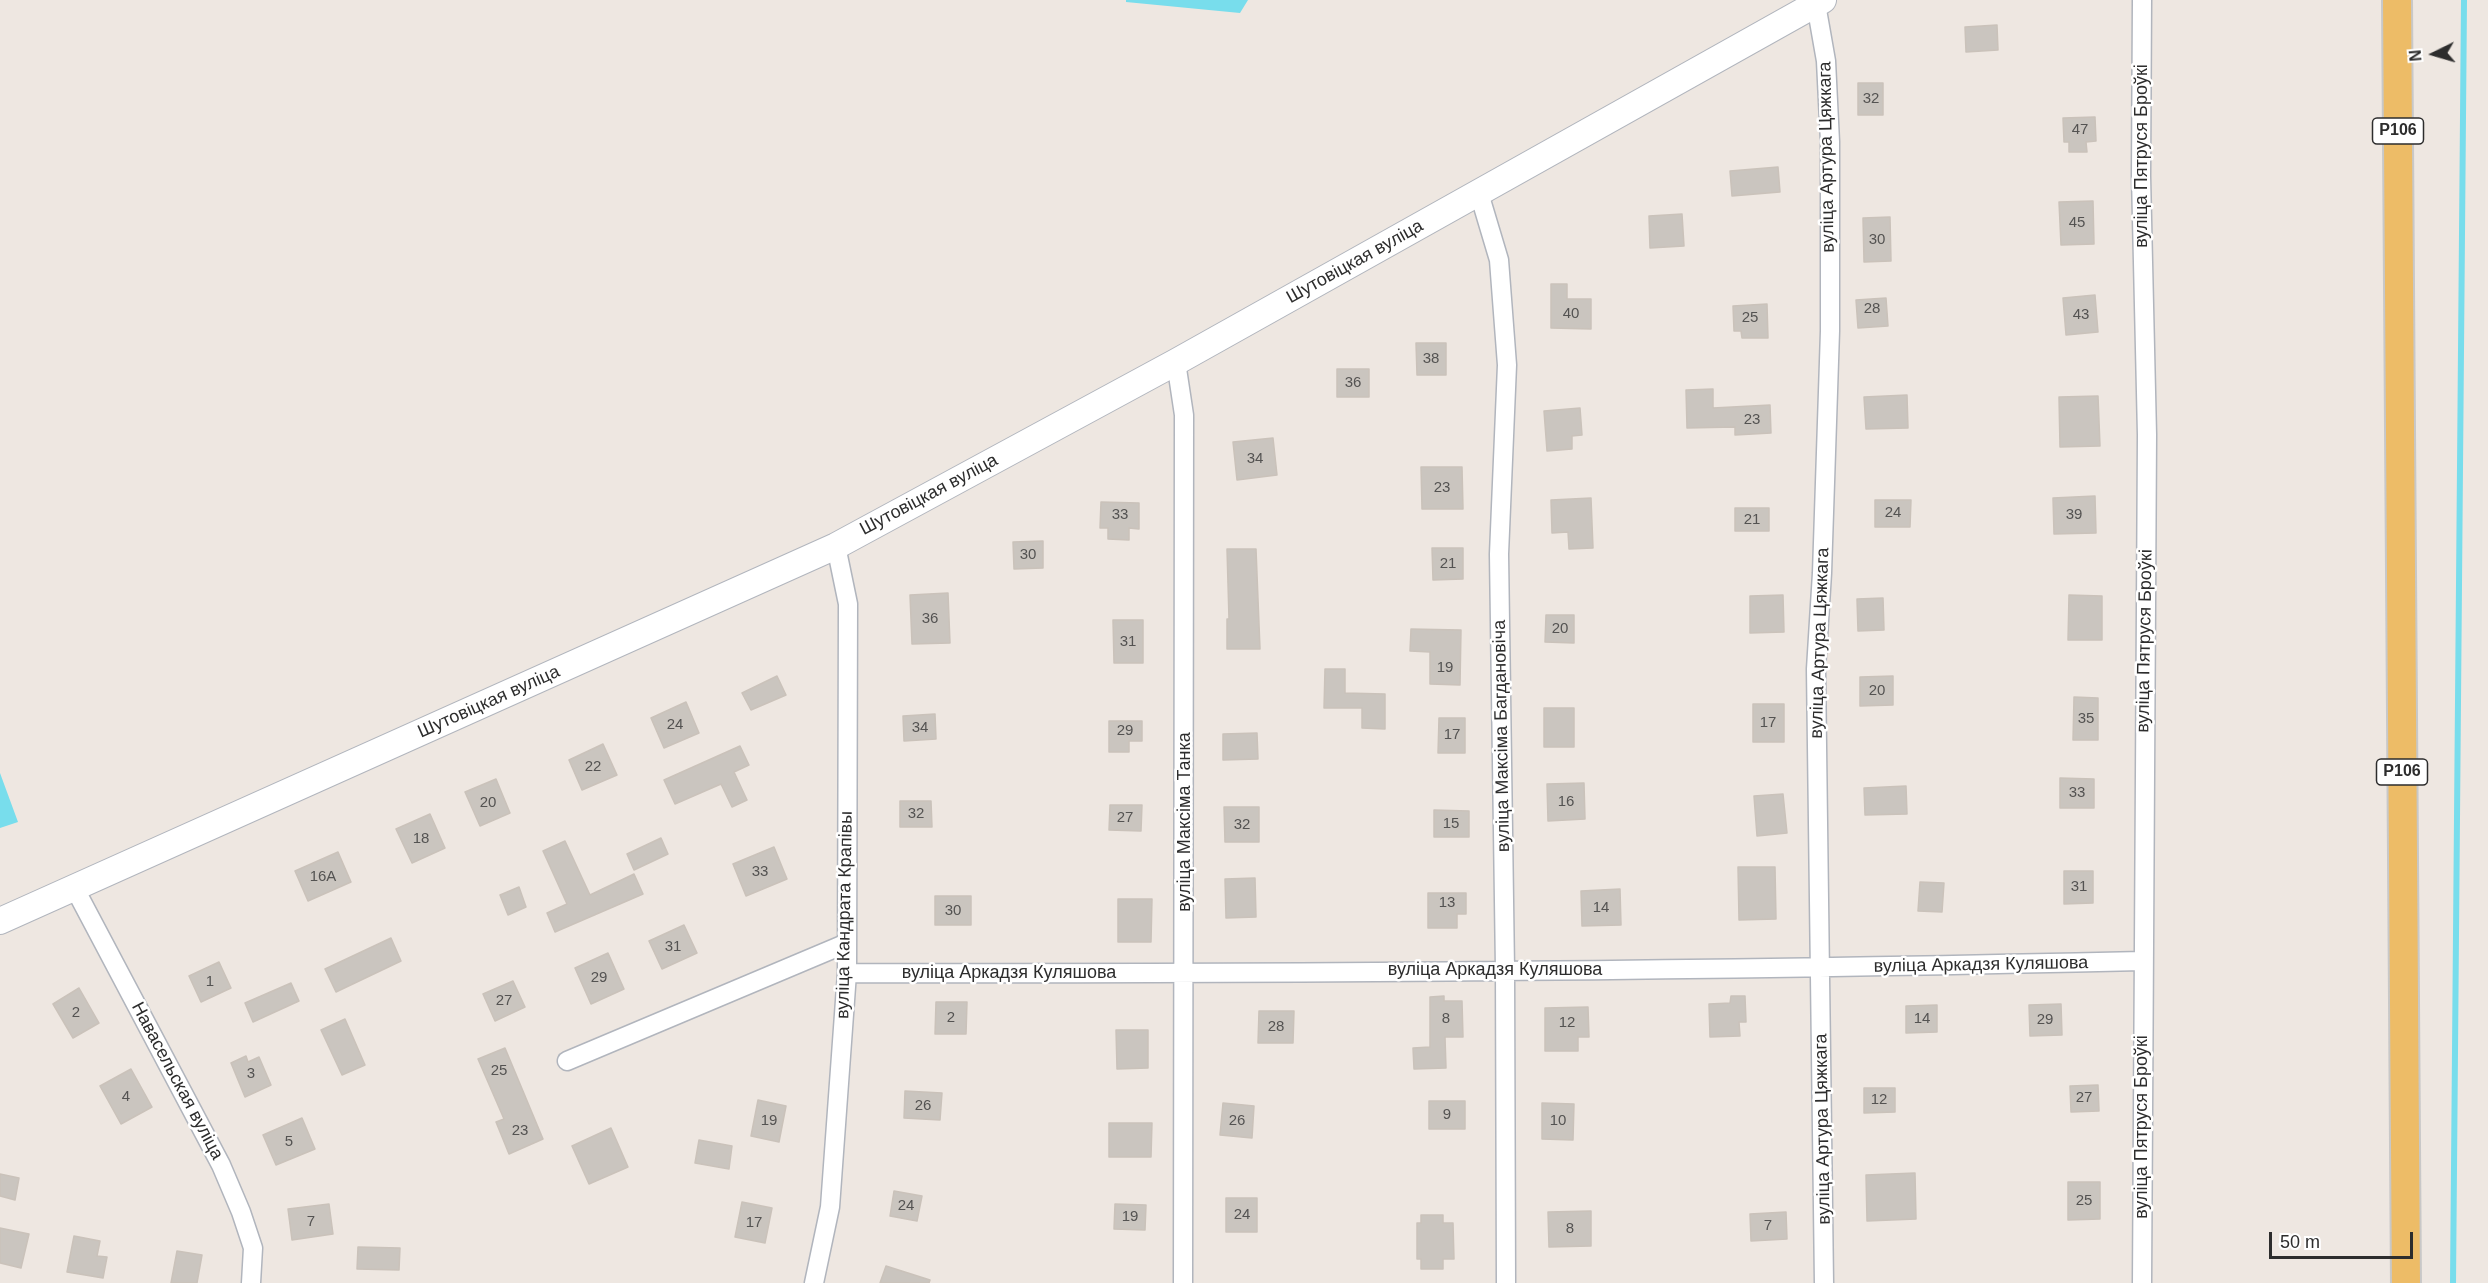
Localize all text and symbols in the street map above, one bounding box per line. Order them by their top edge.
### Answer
north arrow [2404,24,2464,84]
text: N [2407,49,2425,62]
street label: вуліца Артура Цяжкага [1815,61,1839,253]
street label: вуліца Пятруся Броўкі [2131,64,2153,248]
house number: 32 [1863,90,1879,108]
road number: Р106 [2372,118,2424,144]
house number: 47 [2072,121,2088,139]
house number: 45 [2069,214,2085,232]
street label: Шутовіцкая вуліца [1283,215,1427,309]
house number: 30 [1869,231,1885,249]
house number: 28 [1864,300,1880,318]
house number: 40 [1563,305,1579,323]
house number: 43 [2073,306,2089,324]
house number: 25 [1742,309,1758,327]
house number: 38 [1423,350,1439,368]
house number: 36 [1345,374,1361,392]
house number: 23 [1744,411,1760,429]
street label: Шутовіцкая вуліца [856,450,1002,540]
house number: 34 [1247,450,1263,468]
house number: 23 [1434,479,1450,497]
house number: 24 [1885,504,1901,522]
house number: 33 [1112,506,1128,524]
house number: 39 [2066,506,2082,524]
house number: 21 [1744,511,1760,529]
house number: 30 [1020,546,1036,564]
street label: вуліца Артура Цяжкага [1806,547,1834,739]
street label: вуліца Пятруся Броўкі [2133,549,2157,733]
house number: 21 [1440,555,1456,573]
house number: 36 [922,610,938,628]
street label: вуліца Максіма Багдановіча [1489,620,1515,852]
house number: 20 [1552,620,1568,638]
house number: 31 [1120,633,1136,651]
house number: 19 [1437,659,1453,677]
street label: Шутовіцкая вуліца [415,661,563,743]
house number: 20 [1869,682,1885,700]
house number: 35 [2078,710,2094,728]
house number: 17 [1760,714,1776,732]
house number: 24 [667,716,683,734]
house number: 34 [912,719,928,737]
house number: 29 [1117,722,1133,740]
house number: 17 [1444,726,1460,744]
street label: вуліца Максіма Танка [1174,732,1196,912]
house number: 22 [585,758,601,776]
road number: Р106 [2376,759,2428,785]
house number: 33 [2069,784,2085,802]
house number: 16 [1558,793,1574,811]
house number: 20 [480,794,496,812]
house number: 32 [908,805,924,823]
house number: 27 [1117,809,1133,827]
street label: вуліца Кандрата Крапівы [832,811,858,1019]
house number: 15 [1443,815,1459,833]
house number: 32 [1234,816,1250,834]
house number: 18 [413,830,429,848]
house number: 33 [752,863,768,881]
house number: 16А [310,868,336,886]
house number: 31 [2071,878,2087,896]
house number: 13 [1439,894,1455,912]
house number: 14 [1593,899,1609,917]
house number: 30 [945,902,961,920]
house number: 31 [665,938,681,956]
street label: вуліца Аркадзя Куляшова [1874,952,2088,978]
street label: вуліца Аркадзя Куляшова [1388,959,1602,981]
street label: вуліца Аркадзя Куляшова [902,962,1116,984]
house number: 29 [591,969,607,987]
house number: 1 [206,973,214,991]
house number: 27 [496,992,512,1010]
street label: Навасельская вуліца [126,999,228,1163]
house number: 2 [72,1004,80,1022]
house number: 2 [947,1009,955,1027]
house number: 8 [1442,1010,1450,1028]
house number: 14 [1914,1010,1930,1028]
house number: 29 [2037,1011,2053,1029]
house number: 12 [1559,1014,1575,1032]
house number: 28 [1268,1018,1284,1036]
street label: вуліца Артура Цяжкага [1811,1033,1835,1225]
street label: вуліца Пятруся Броўкі [2131,1035,2153,1219]
house number: 25 [491,1062,507,1080]
house number: 3 [247,1065,255,1083]
house number: 4 [122,1088,130,1106]
house number: 27 [2076,1089,2092,1107]
house number: 12 [1871,1091,1887,1109]
house number: 26 [915,1097,931,1115]
house number: 9 [1443,1106,1451,1124]
house number: 19 [761,1112,777,1130]
house number: 26 [1229,1112,1245,1130]
house number: 10 [1550,1112,1566,1130]
house number: 23 [512,1122,528,1140]
house number: 5 [285,1133,293,1151]
house number: 25 [2076,1192,2092,1210]
house number: 24 [898,1197,914,1215]
house number: 24 [1234,1206,1250,1224]
house number: 19 [1122,1208,1138,1226]
house number: 7 [307,1213,315,1231]
house number: 17 [746,1214,762,1232]
house number: 7 [1764,1217,1772,1235]
house number: 8 [1566,1220,1574,1238]
scale bar [2272,1220,2416,1258]
text: 50 m [2280,1232,2320,1252]

